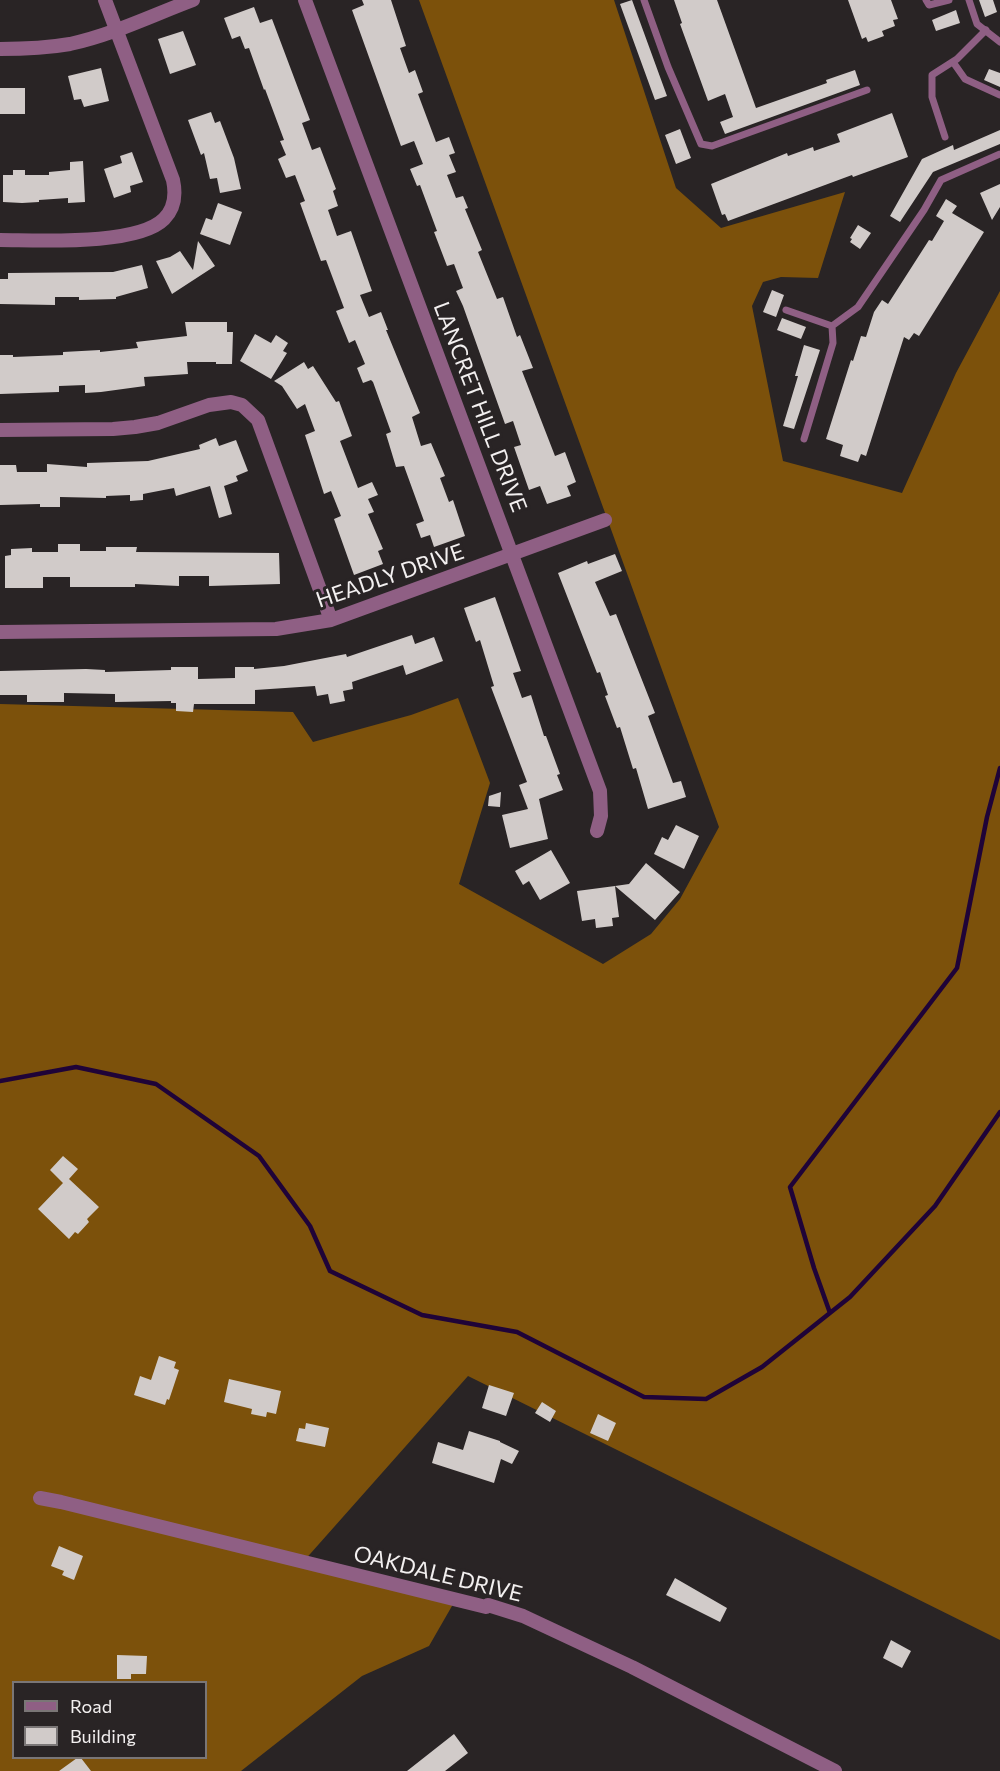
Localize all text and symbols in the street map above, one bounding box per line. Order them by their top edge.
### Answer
street label: LANCRET HILL DRIVE [428,298,532,516]
street label: HEADLY DRIVE [312,538,468,614]
street label: OAKDALE DRIVE [351,1540,525,1608]
legend [12,1681,207,1759]
text: Road [70,1695,112,1717]
text: Building [70,1725,136,1747]

